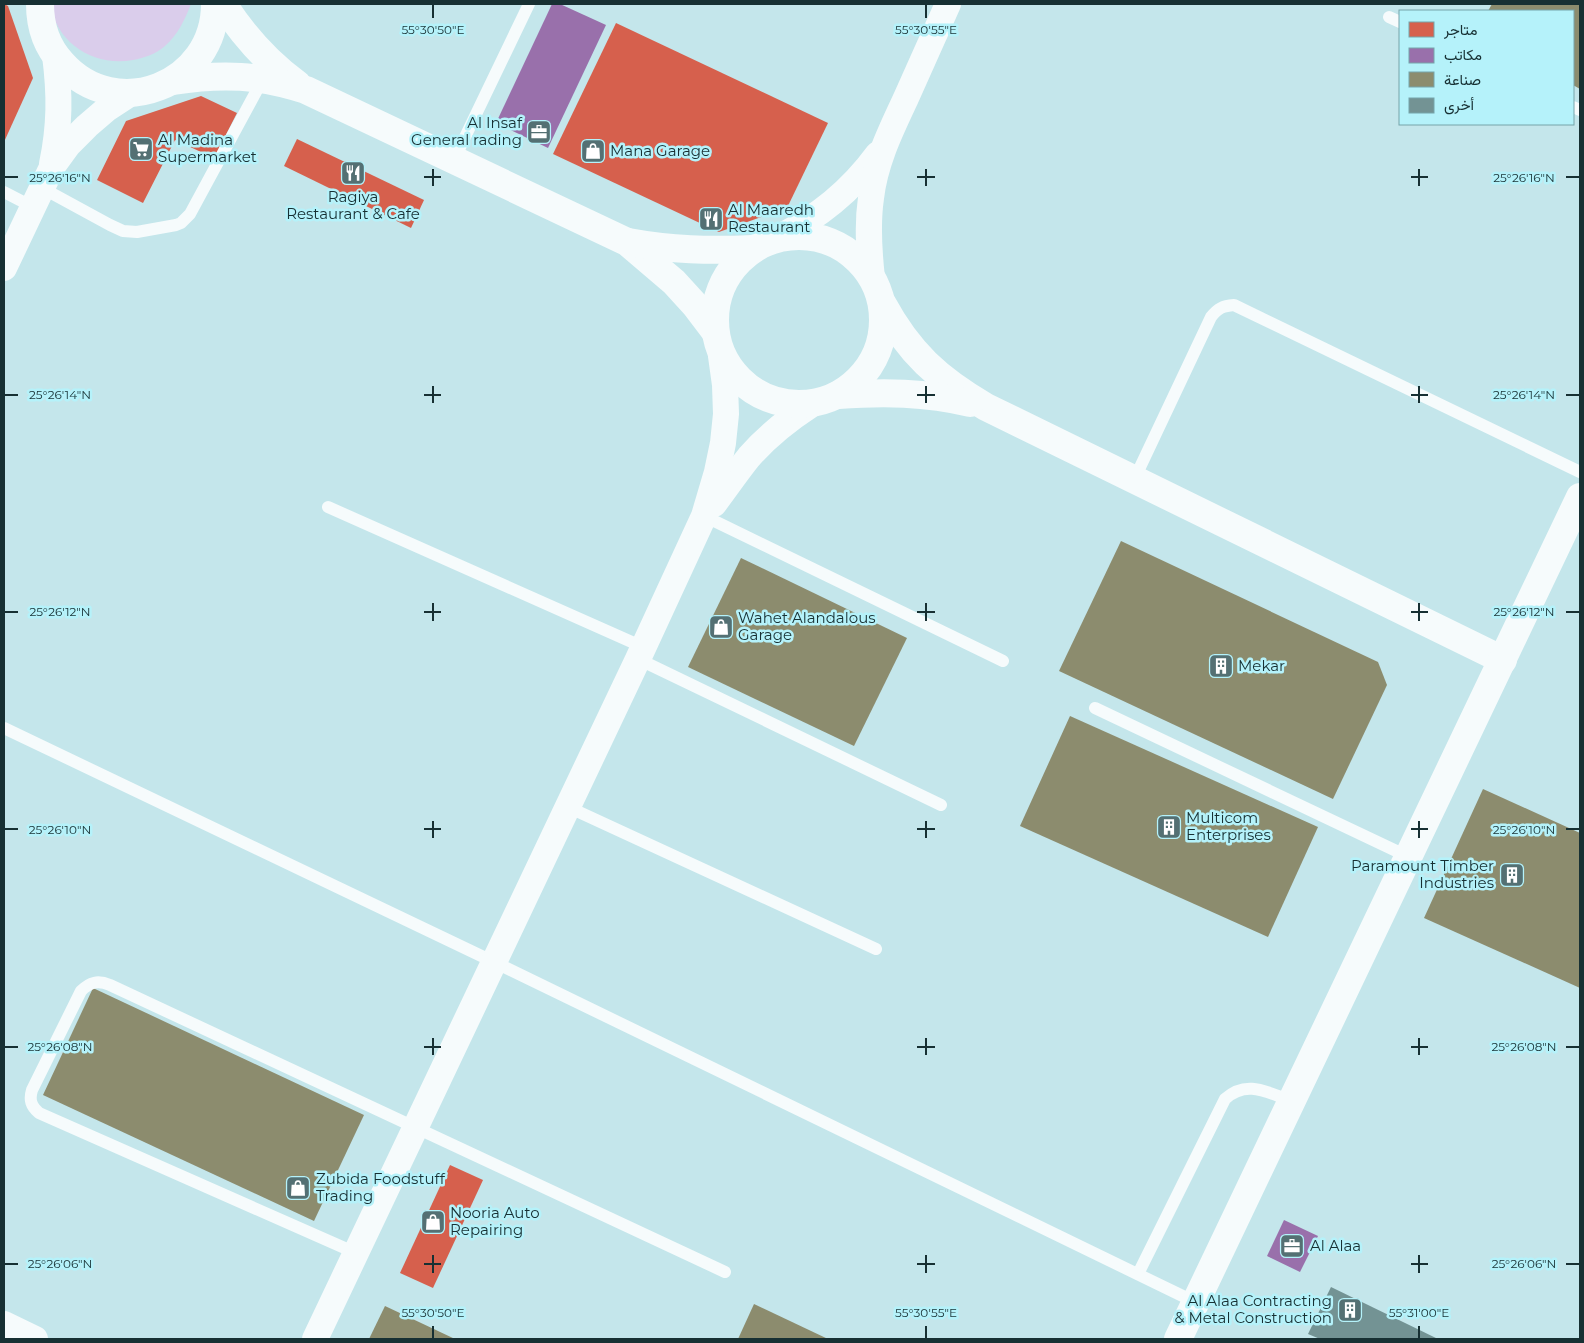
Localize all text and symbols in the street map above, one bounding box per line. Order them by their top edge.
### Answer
legend [1399,10,1574,125]
text: متاجر [1443,20,1478,39]
text: 55°30'50"E [401,22,465,37]
text: 55°30'55"E [895,22,957,37]
text: مكاتب [1444,45,1482,64]
text: صناعة [1444,70,1481,89]
text: أخرى [1444,95,1474,115]
place label: Al Insaf General rading [411,113,523,149]
office icon: Al Insaf General rading [526,119,552,145]
place label: Al Madina Supermarket [158,130,257,166]
supermarket icon: Al Madina Supermarket [128,136,154,162]
shop icon: Mana Garage [580,138,606,164]
place label: Mana Garage [610,141,710,160]
restaurant icon: Ragiya Restaurant & Cafe [340,160,366,186]
text: 25°26'16"N [29,170,91,185]
text: 25°26'16"N [1493,170,1555,185]
place label: Ragiya Restaurant & Cafe [286,187,420,223]
place label: Al Maaredh Restaurant [728,200,814,236]
restaurant icon: Al Maaredh Restaurant [698,206,724,232]
text: 25°26'14"N [29,387,91,402]
text: 25°26'14"N [1493,387,1555,402]
text: 25°26'12"N [29,604,91,619]
text: 25°26'12"N [1493,604,1555,619]
place label: Wahet Alandalous Garage [738,608,876,644]
shop icon: Wahet Alandalous Garage [708,614,734,640]
building icon: Mekar [1208,653,1234,679]
place label: Mekar [1238,656,1285,675]
place label: Multicom Enterprises [1186,808,1271,844]
building icon: Multicom Enterprises [1156,814,1182,840]
text: 25°26'10"N [29,822,91,837]
text: 25°26'10"N [1493,822,1555,837]
place label: Paramount Timber Industries [1351,856,1494,892]
building icon: Paramount Timber Industries [1499,862,1525,888]
text: 25°26'08"N [27,1039,93,1054]
text: 25°26'08"N [1491,1039,1557,1054]
place label: Zubida Foodstuff Trading [316,1169,446,1205]
shop icon: Zubida Foodstuff Trading [285,1175,311,1201]
place label: Nooria Auto Repairing [450,1203,540,1239]
shop icon: Nooria Auto Repairing [420,1209,446,1235]
office icon: Al Alaa [1279,1233,1305,1259]
place label: Al Alaa [1310,1236,1361,1255]
text: 25°26'06"N [28,1256,92,1271]
text: 25°26'06"N [1492,1256,1556,1271]
place label: Al Alaa Contracting & Metal Construction [1174,1291,1332,1327]
building icon: Al Alaa Contracting & Metal Construction [1337,1297,1363,1323]
text: 55°30'50"E [401,1305,465,1320]
text: 55°30'55"E [895,1305,957,1320]
text: 55°31'00"E [1389,1305,1449,1320]

